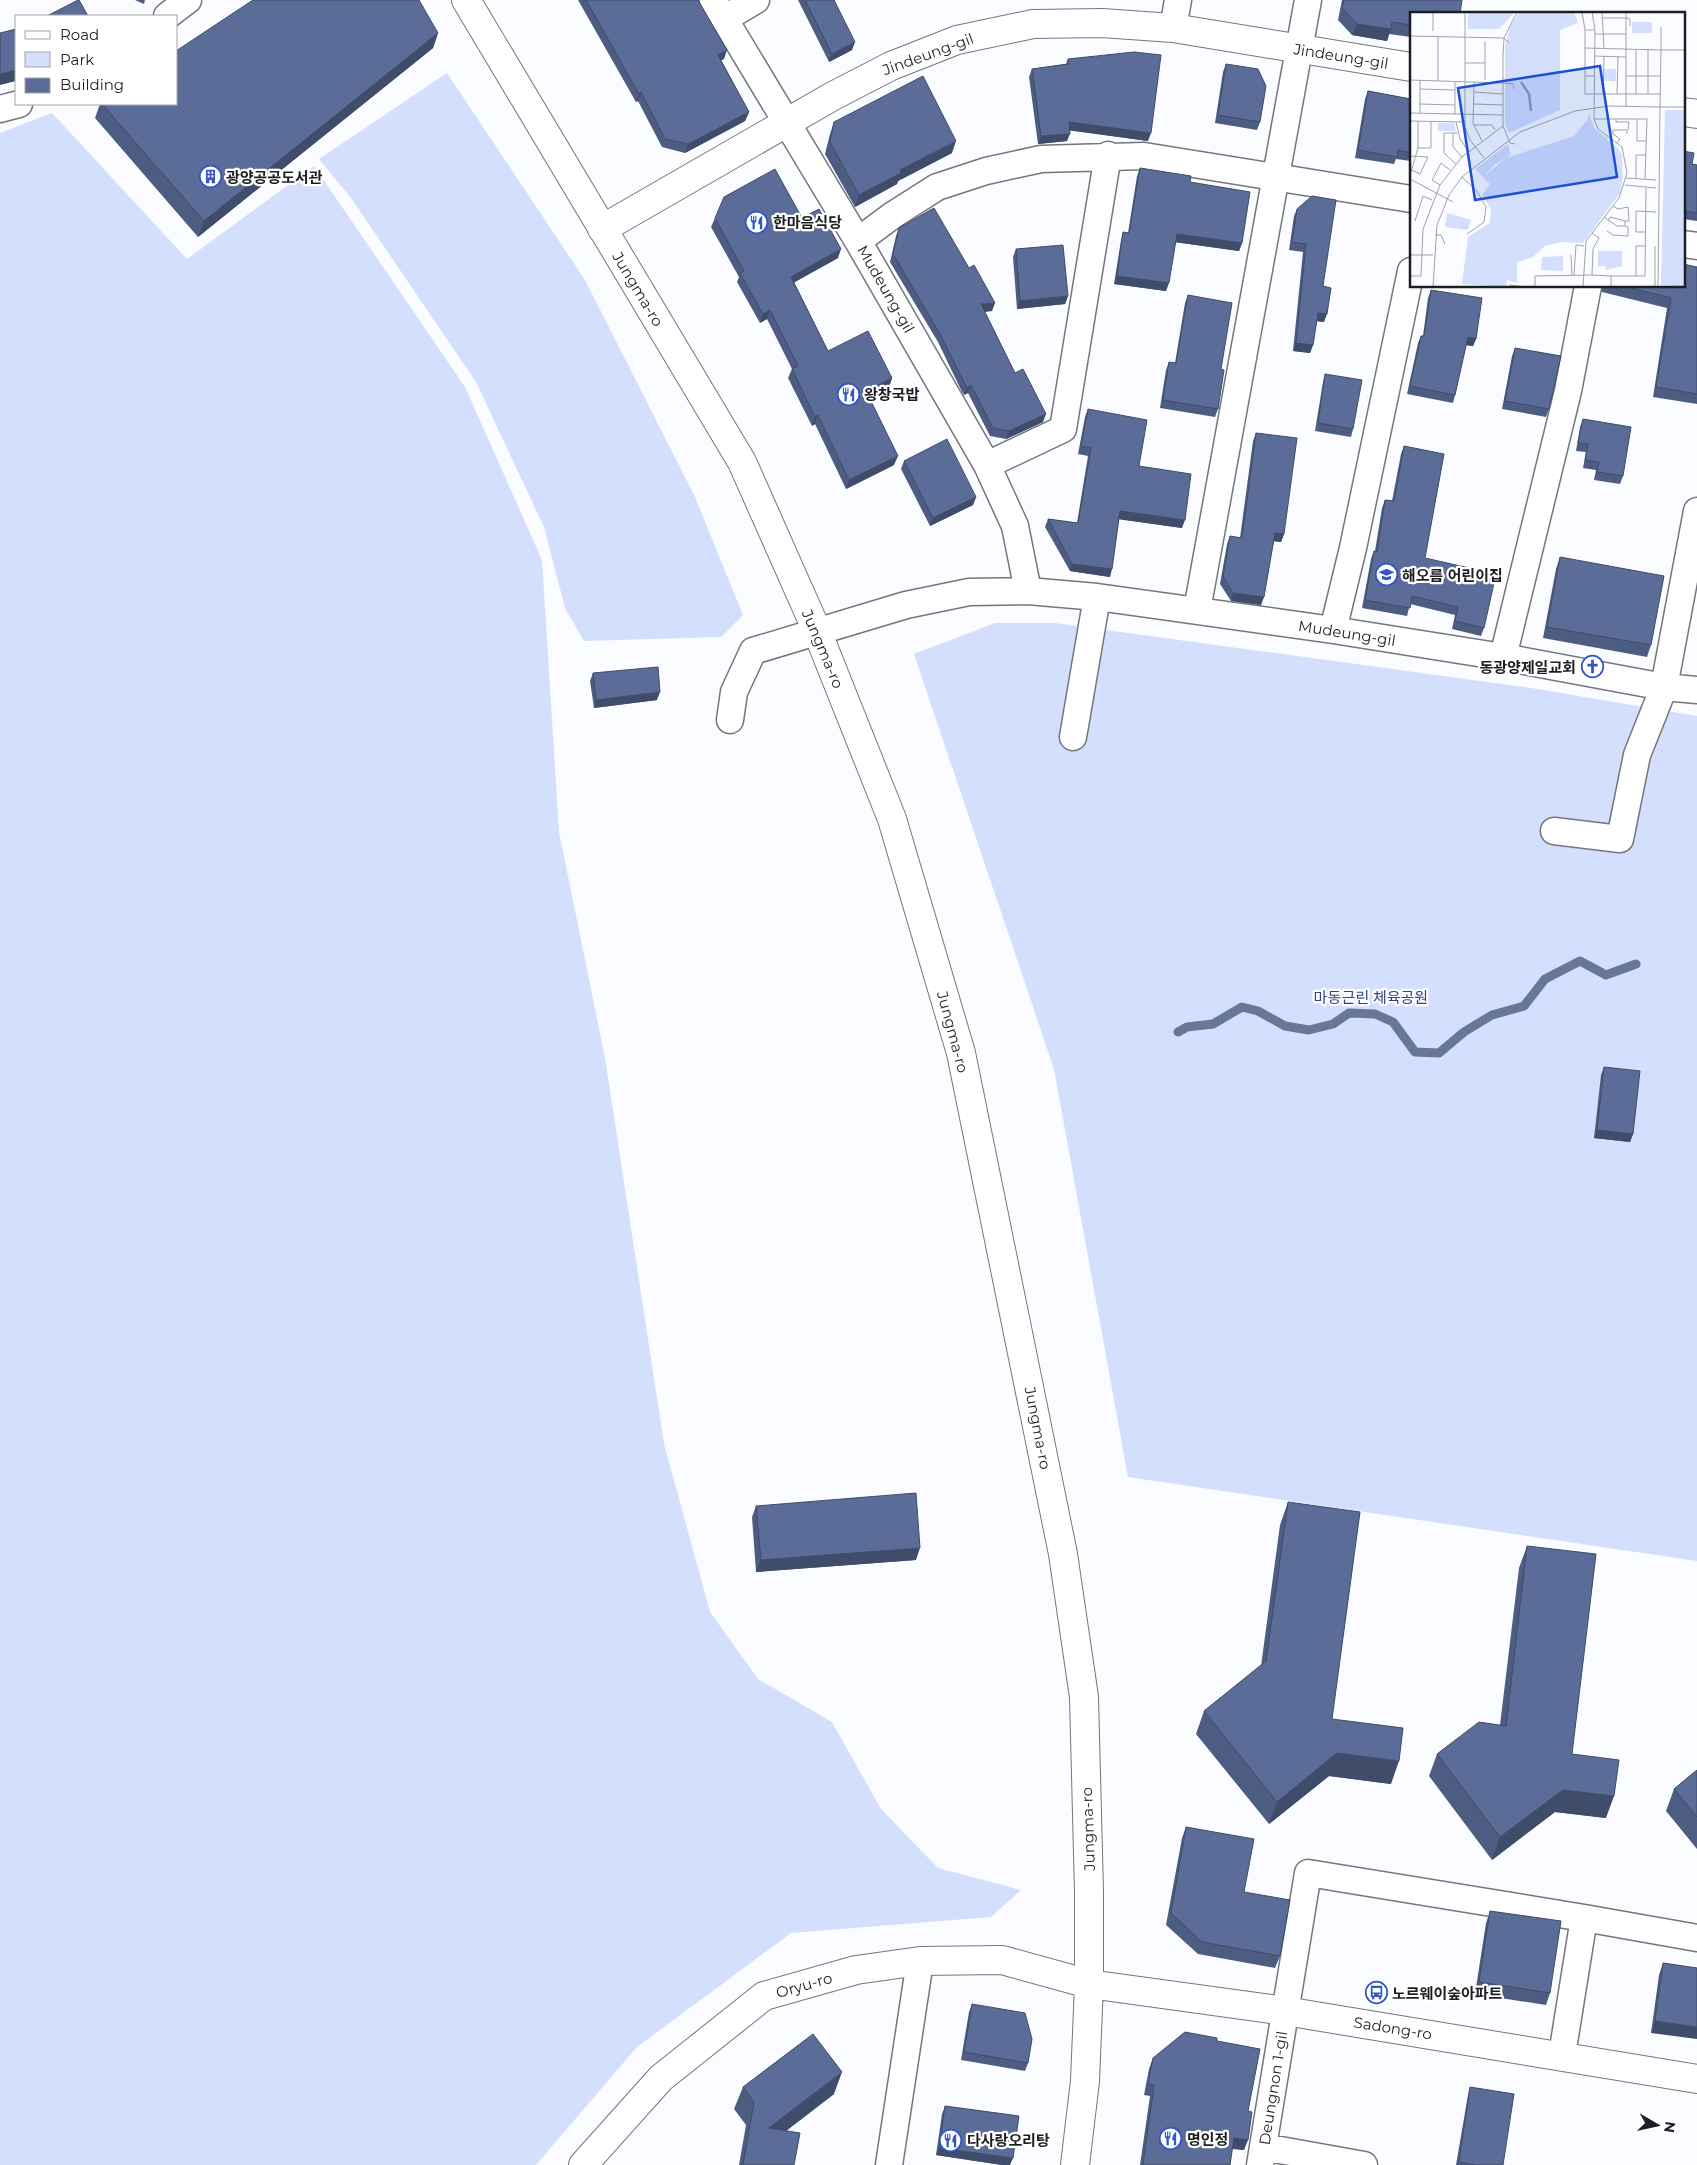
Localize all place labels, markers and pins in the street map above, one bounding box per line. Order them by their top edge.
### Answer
building icon: 광양공공도서관 [198,165,222,189]
place label: 광양공공도서관 [226,168,323,187]
restaurant icon: 한마음식당 [745,210,769,234]
place label: 한마음식당 [773,213,842,232]
restaurant icon: 왕창국밥 [836,382,860,406]
place label: 왕창국밥 [864,385,919,404]
school or university icon: 해오름 어린이집 [1374,563,1398,587]
place label: 해오름 어린이집 [1402,566,1503,585]
church icon: 동광양제일교회 [1580,655,1604,679]
place label: 동광양제일교회 [1479,658,1576,677]
bus stop icon: 노르웨이숲아파트 [1364,1981,1388,2005]
place label: 노르웨이숲아파트 [1392,1984,1503,2003]
restaurant icon: 명인정 [1159,2127,1183,2151]
restaurant icon: 다사랑오리탕 [939,2128,963,2152]
place label: 명인정 [1187,2130,1228,2149]
place label: 다사랑오리탕 [967,2131,1050,2150]

